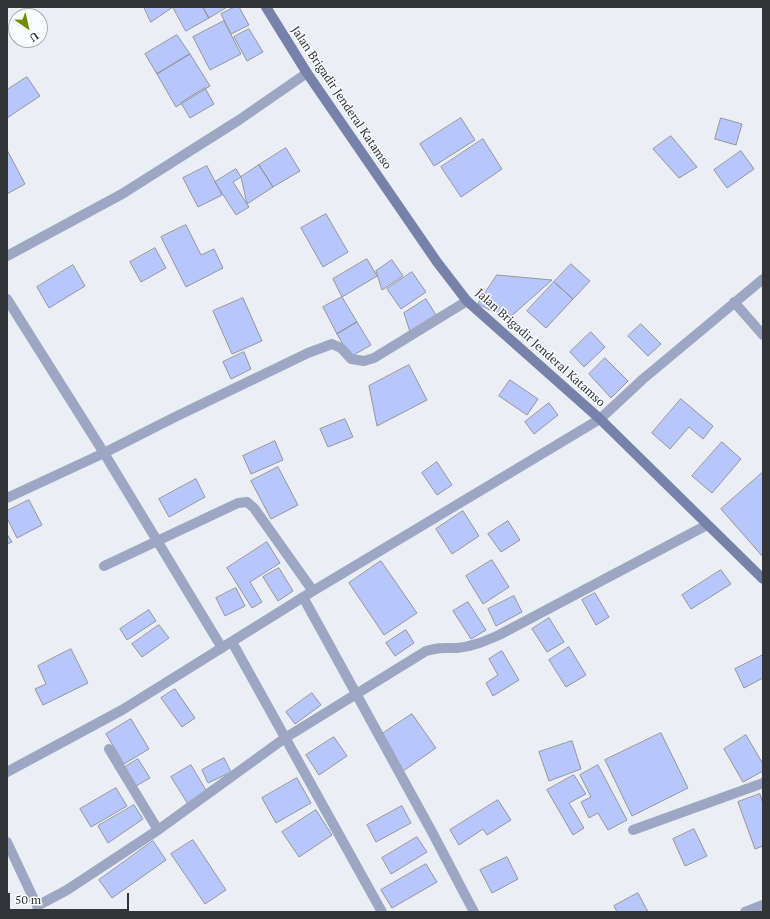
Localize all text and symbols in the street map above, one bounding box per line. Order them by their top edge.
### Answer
north arrow [8,8,48,48]
street label: Jalan Brigadir Jenderal Katamso [288,24,394,172]
text: U [27,29,41,45]
street label: Jalan Brigadir Jenderal Katamso [472,286,608,410]
scale bar [10,885,131,911]
text: 50 m [15,892,41,907]

